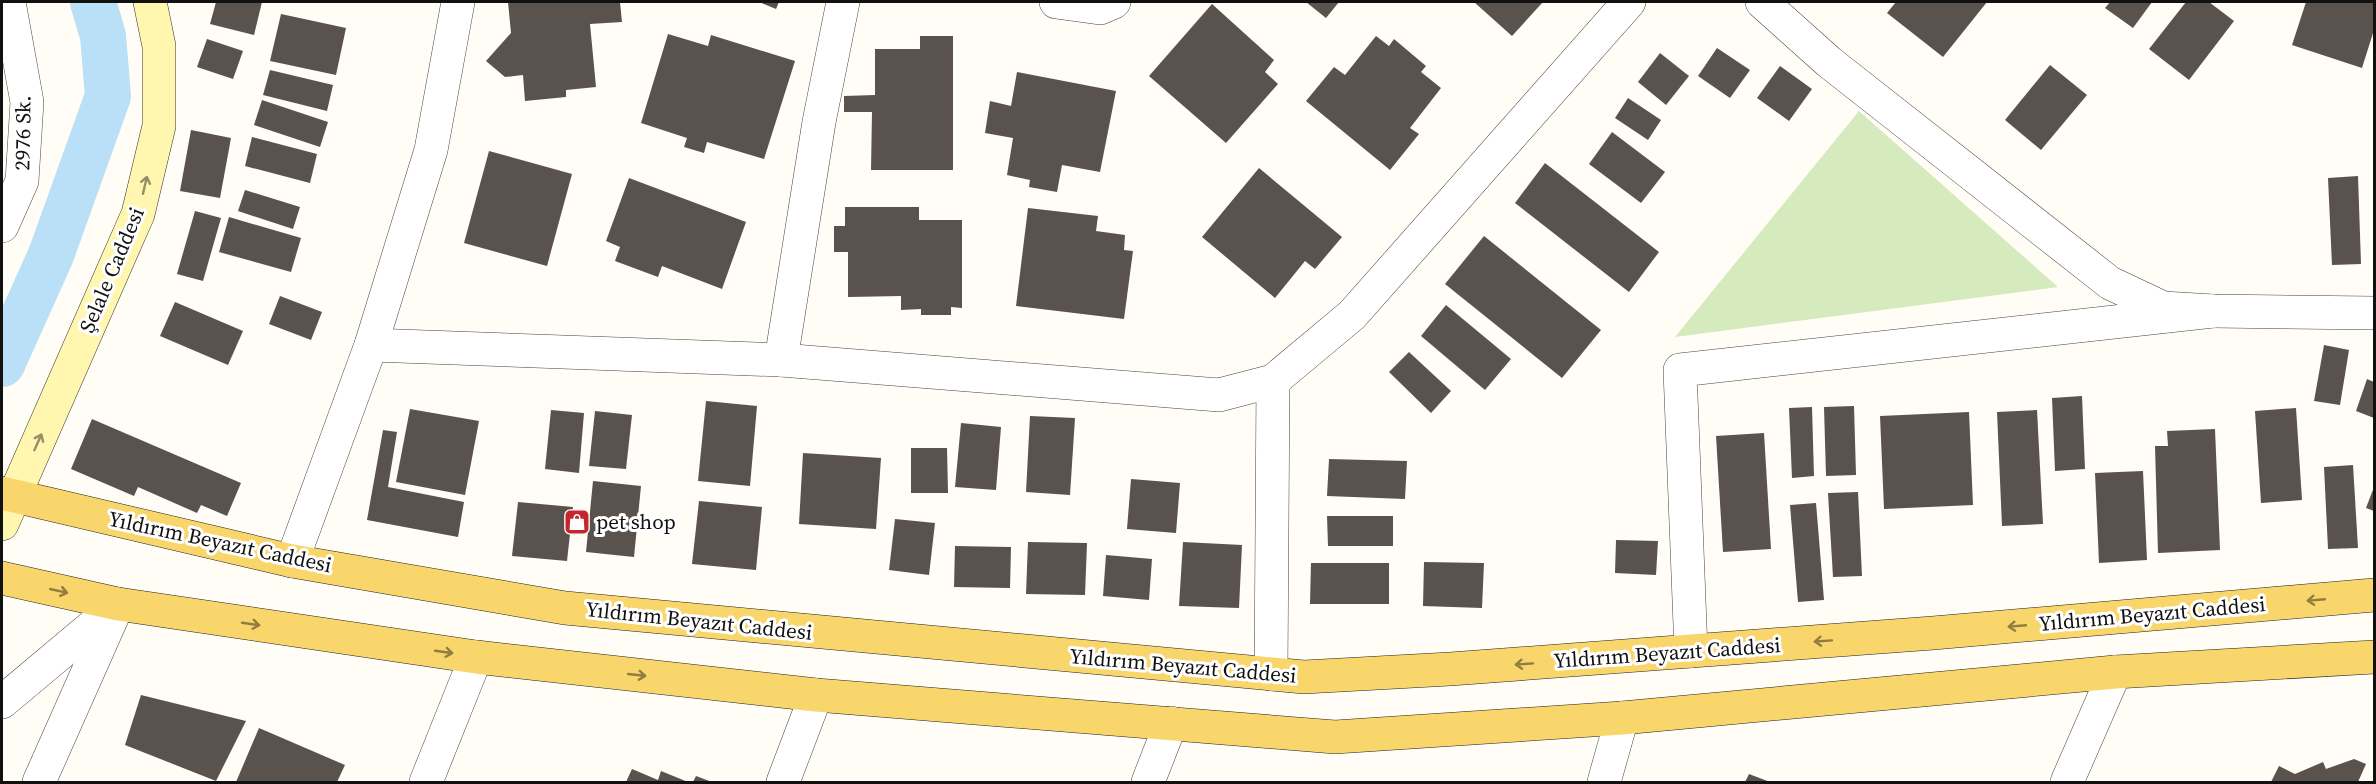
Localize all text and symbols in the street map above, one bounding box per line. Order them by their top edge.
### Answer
street label: 2976 Sk. [7,95,38,171]
one-way arrow [140,176,151,195]
street label: Şelale Caddesi [72,203,151,337]
one-way arrow [33,434,44,452]
street label: Yıldırım Beyazıt Caddesi [106,504,334,579]
shop icon: pet shop [562,507,592,537]
place label: pet shop [596,507,676,536]
one-way arrow [48,586,68,597]
street label: Yıldırım Beyazıt Caddesi [2037,589,2267,638]
street label: Yıldırım Beyazıt Caddesi [584,594,814,647]
one-way arrow [2307,595,2327,606]
one-way arrow [240,618,260,629]
one-way arrow [2008,620,2028,631]
street label: Yıldırım Beyazıt Caddesi [1552,630,1782,675]
one-way arrow [1813,636,1833,647]
street label: Yıldırım Beyazıt Caddesi [1068,641,1298,690]
one-way arrow [433,647,453,658]
one-way arrow [1514,658,1534,669]
one-way arrow [627,670,647,681]

